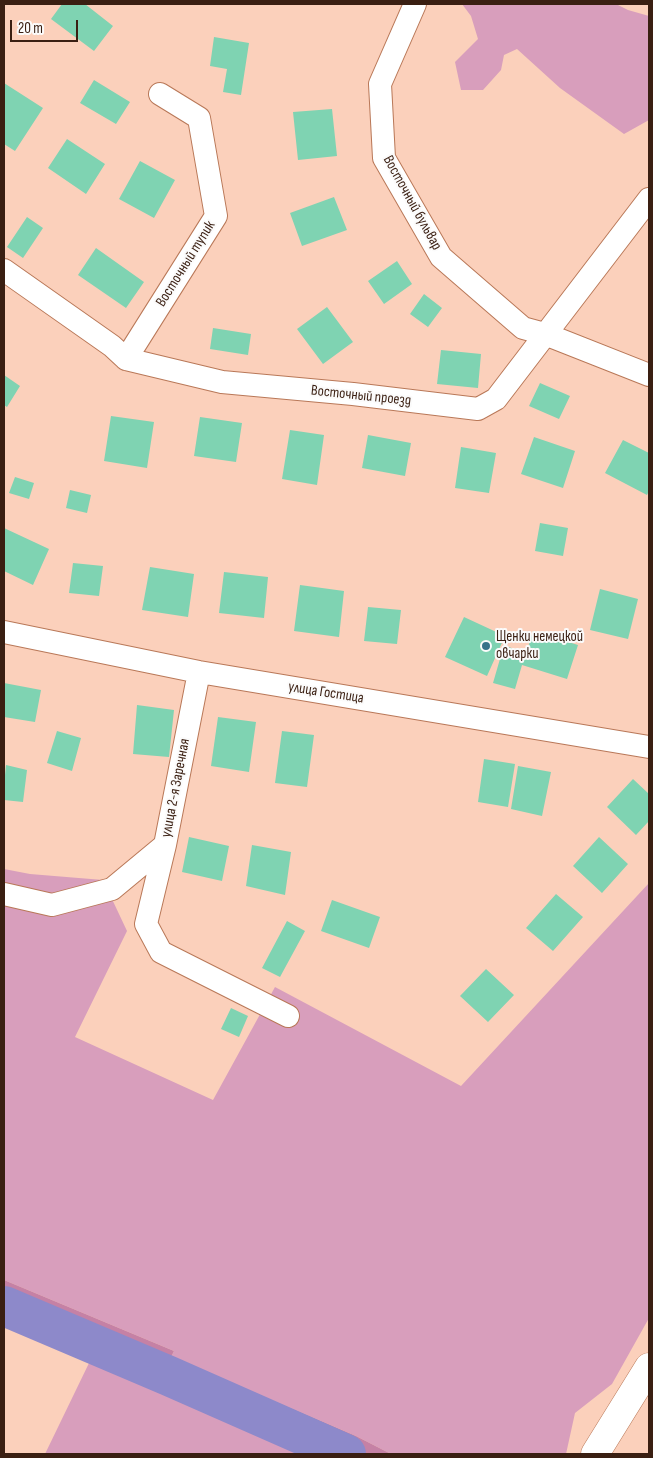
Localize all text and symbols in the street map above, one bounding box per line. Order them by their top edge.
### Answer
scale bar [12,10,80,42]
text: 20 m [18,19,43,38]
street label: Восточный бульвар [379,153,445,253]
street label: Восточный тупик [152,218,220,310]
street label: Восточный проезд [310,382,412,410]
place label: Щенки немецкой овчарки [496,628,583,663]
marker: Щенки немецкой овчарки [480,640,492,652]
street label: улица Гостица [287,678,365,708]
street label: улица 2-я Заречная [158,737,194,839]

